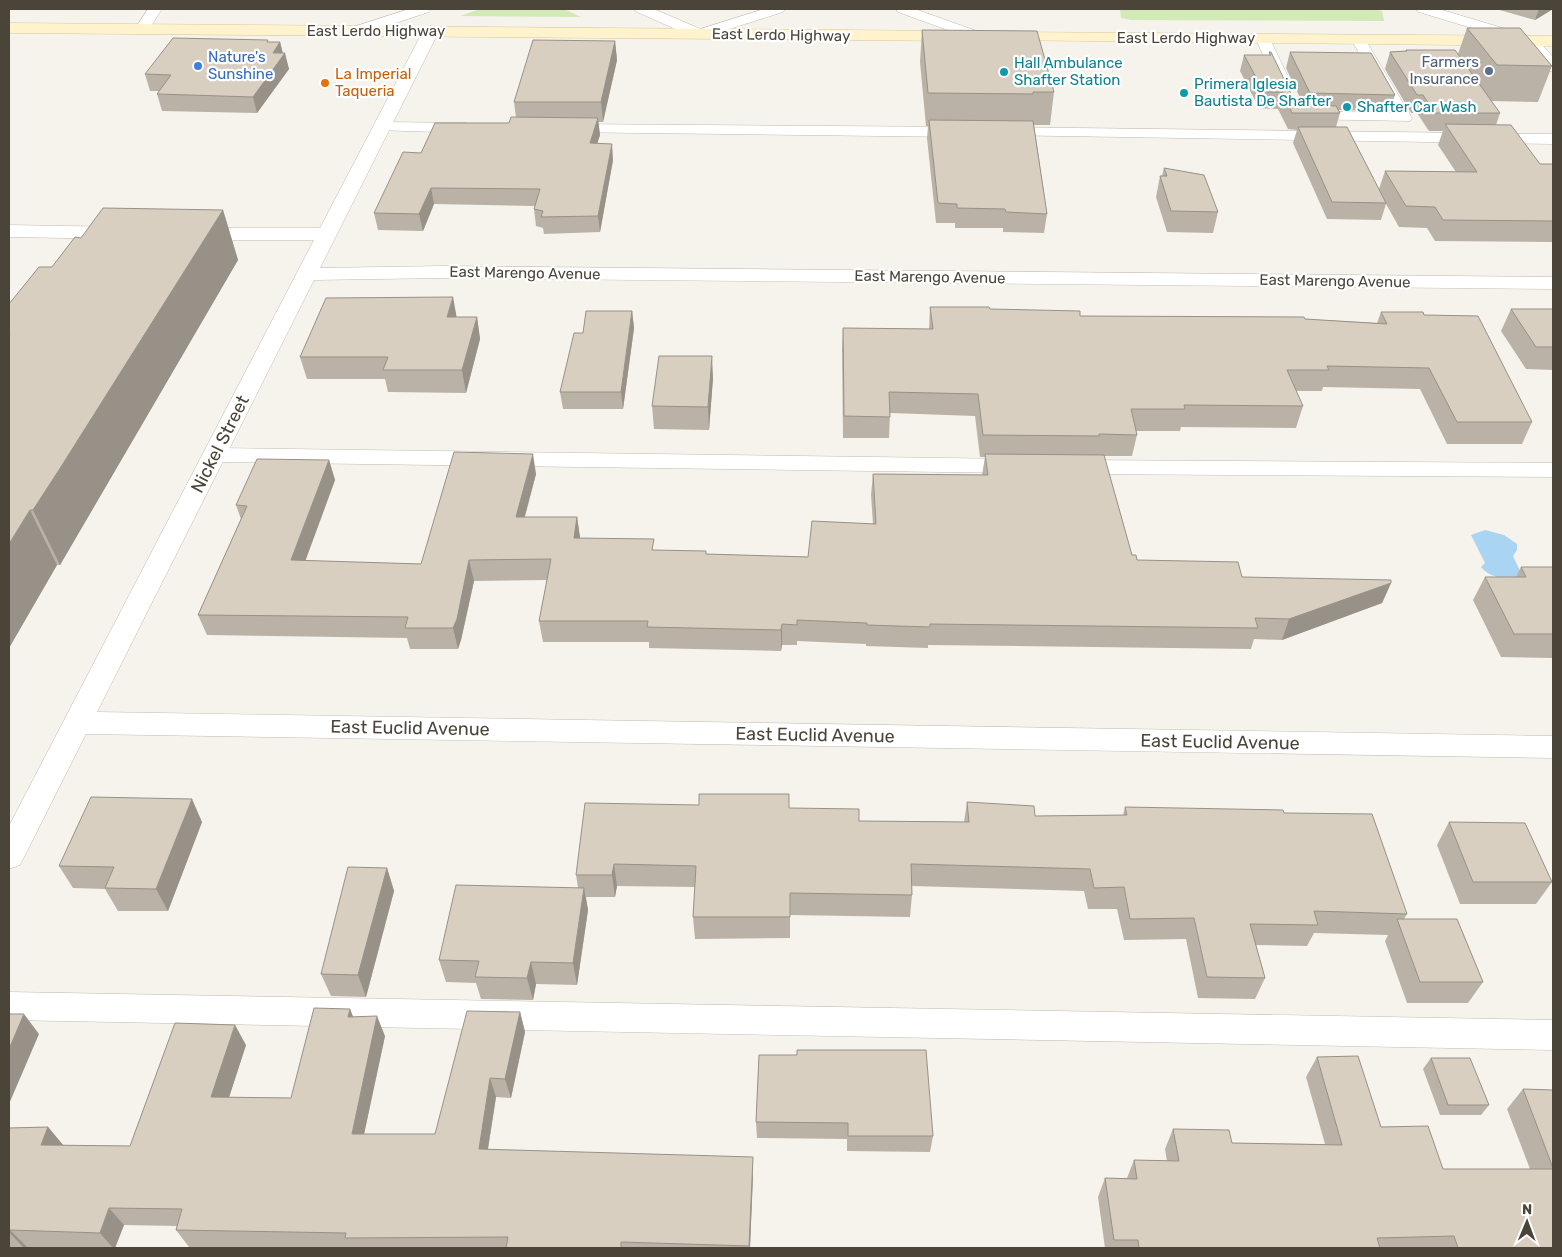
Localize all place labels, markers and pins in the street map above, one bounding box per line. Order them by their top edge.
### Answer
place label: Nature's Sunshine [208,48,273,83]
place label: Farmers Insurance [1410,53,1479,88]
place label: Hall Ambulance Shafter Station [1014,54,1123,89]
marker: Nature's Sunshine [192,60,204,72]
place label: La Imperial Taqueria [335,65,411,100]
marker: Farmers Insurance [1483,65,1495,77]
marker: Hall Ambulance Shafter Station [998,66,1010,78]
place label: Primera Iglesia Bautista De Shafter [1194,75,1331,110]
marker: La Imperial Taqueria [319,77,331,89]
marker: Primera Iglesia Bautista De Shafter [1178,87,1190,99]
place label: Shafter Car Wash [1357,98,1477,116]
marker: Shafter Car Wash [1341,101,1353,113]

